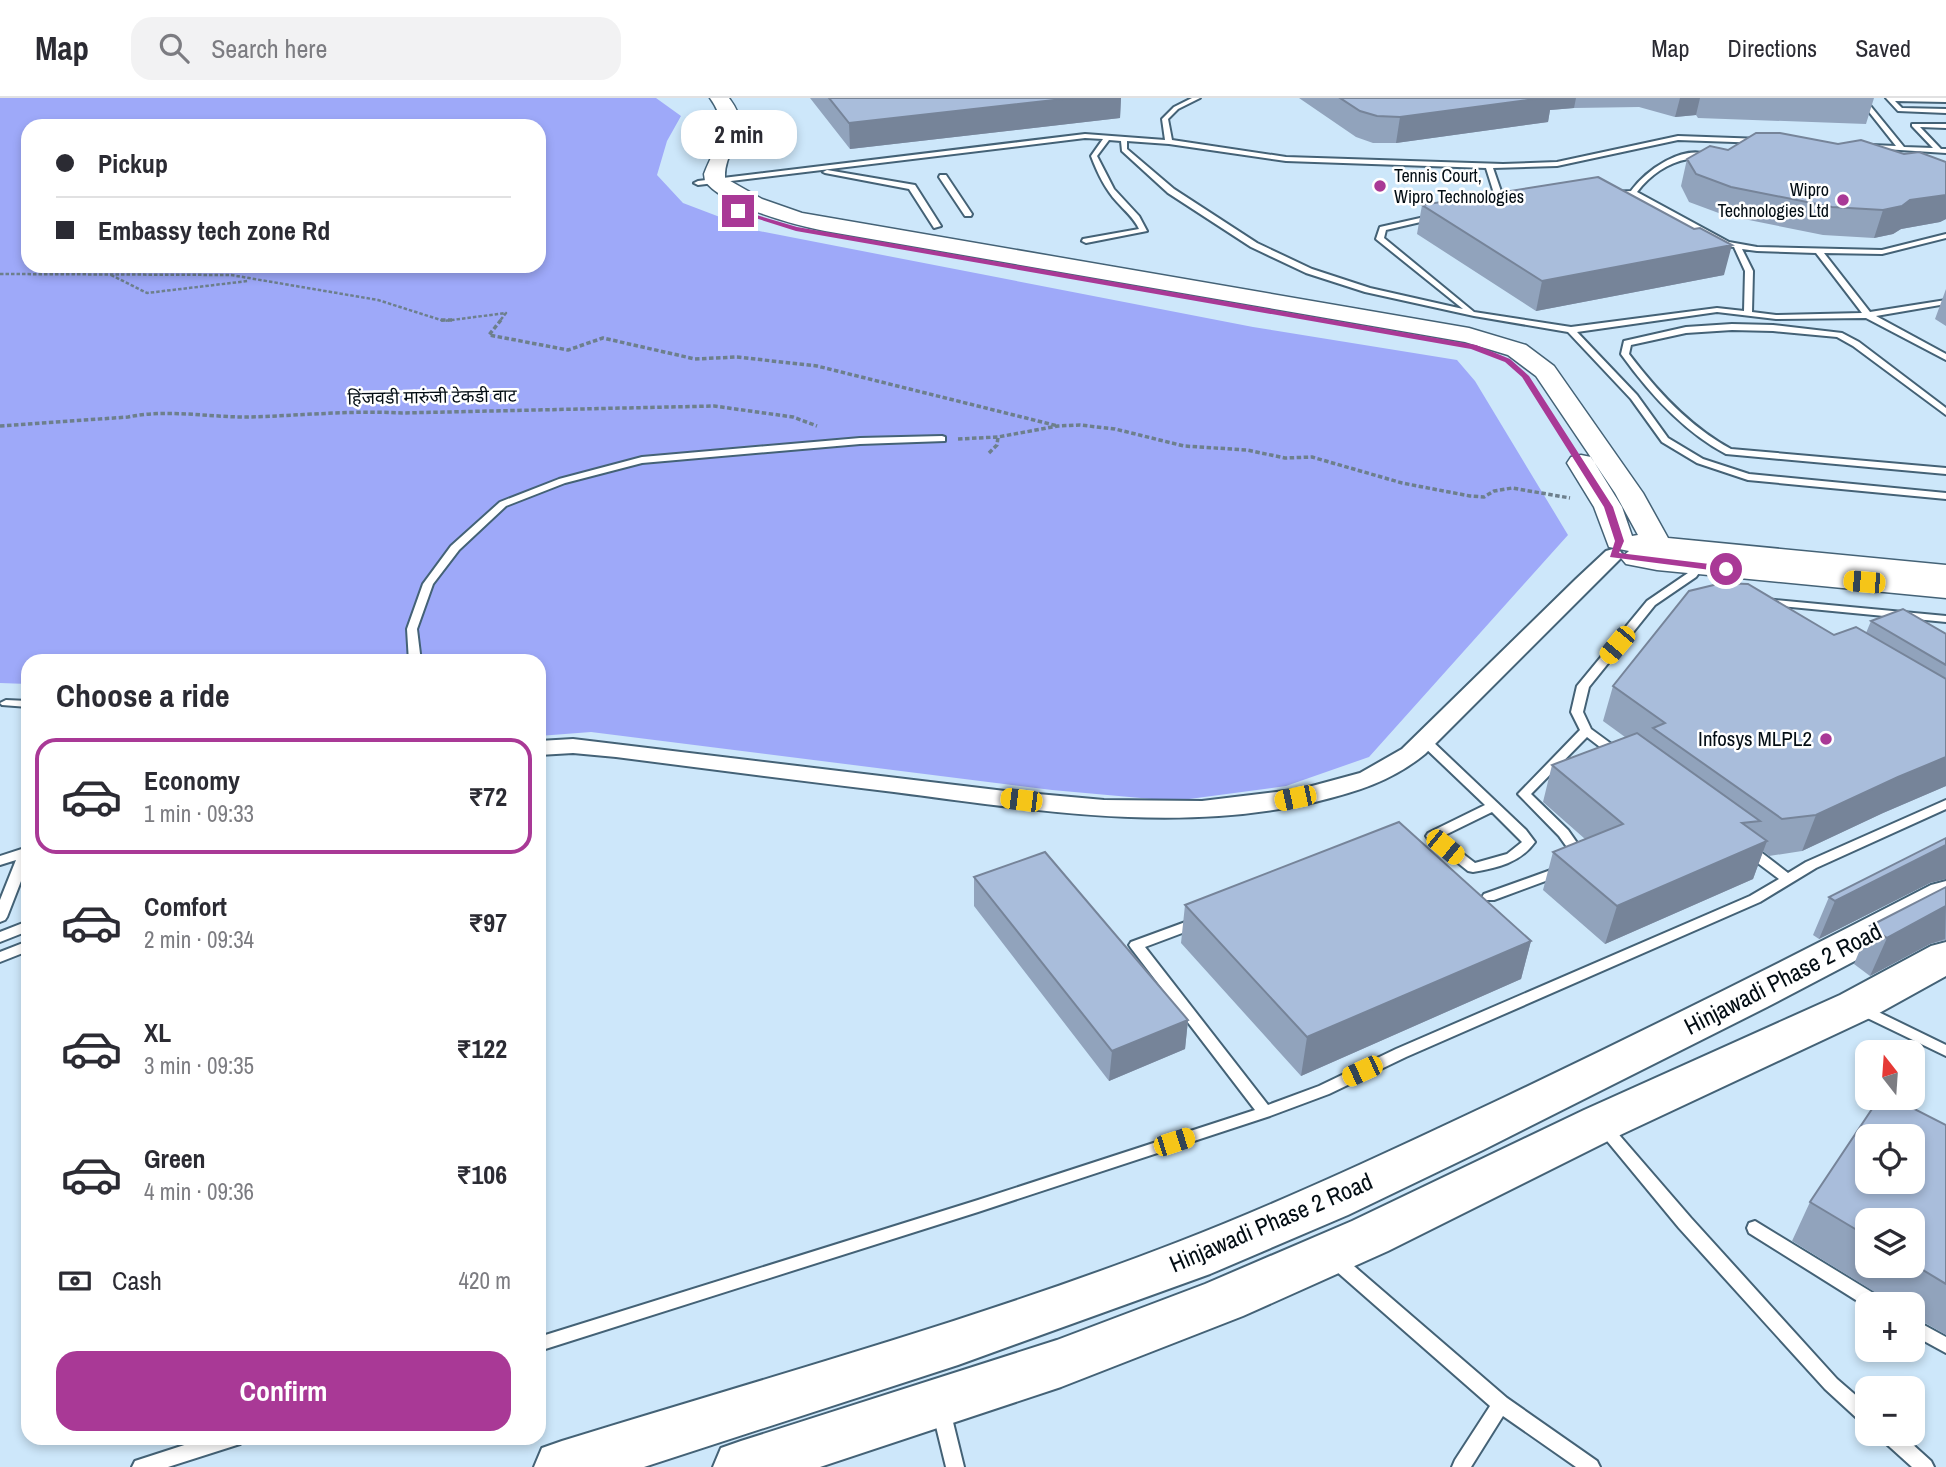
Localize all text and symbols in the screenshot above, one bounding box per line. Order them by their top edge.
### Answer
search box [131,17,621,80]
text: Map [35,26,89,70]
icon: search [155,29,193,67]
text: Search here [211,31,327,66]
text: Map [1651,32,1689,64]
text: Directions [1727,32,1817,64]
text: Saved [1855,32,1911,64]
callout: 2 min [680,109,796,158]
text: 2 min [714,119,764,150]
text: Pickup [98,146,168,181]
place label: Tennis Court, Wipro Technologies [1394,163,1524,209]
place label: Wipro Technologies Ltd [1717,177,1829,223]
marker: Tennis Court, Wipro Technologies [1372,178,1388,194]
marker: Wipro Technologies Ltd [1835,192,1851,208]
route end [722,195,754,227]
text: Embassy tech zone Rd [98,213,330,248]
street label: हिंजवडी मारुंजी टेकडी वाट [347,383,518,410]
route start [1710,553,1742,585]
car [1843,570,1886,594]
car [1596,622,1639,668]
text: Choose a ride [56,674,230,717]
place label: Infosys MLPL2 [1698,724,1812,753]
marker: Infosys MLPL2 [1818,731,1834,747]
text: Economy [144,763,240,798]
icon: car [60,765,123,828]
text: ₹72 [468,779,507,814]
car [1273,783,1318,813]
car [999,787,1044,813]
text: 1 min · 09:33 [144,798,254,829]
car [1423,826,1468,868]
text: Comfort [144,889,227,924]
icon: car [60,891,123,954]
text: ₹97 [468,905,507,940]
street label: Hinjawadi Phase 2 Road [1678,914,1887,1042]
text: 2 min · 09:34 [144,924,254,955]
text: XL [144,1015,171,1050]
icon: car [60,1017,123,1080]
text: ₹122 [456,1031,507,1066]
north arrow [1855,1040,1925,1110]
map controls [1855,1040,1925,1446]
text: 3 min · 09:35 [144,1050,254,1081]
car [1339,1053,1386,1089]
button: locate [1855,1124,1925,1194]
car [1151,1126,1198,1158]
text: Green [144,1141,206,1176]
icon: car [60,1143,123,1206]
text: ₹106 [456,1157,507,1192]
street label: Hinjawadi Phase 2 Road [1164,1165,1377,1279]
text: 4 min · 09:36 [144,1176,254,1207]
button: layers [1855,1208,1925,1278]
icon: cash [56,1262,94,1300]
text: Cash [112,1263,162,1298]
text: 420 m [459,1265,511,1296]
button: + [1855,1292,1925,1362]
button: Confirm [56,1351,511,1431]
button: − [1855,1376,1925,1446]

